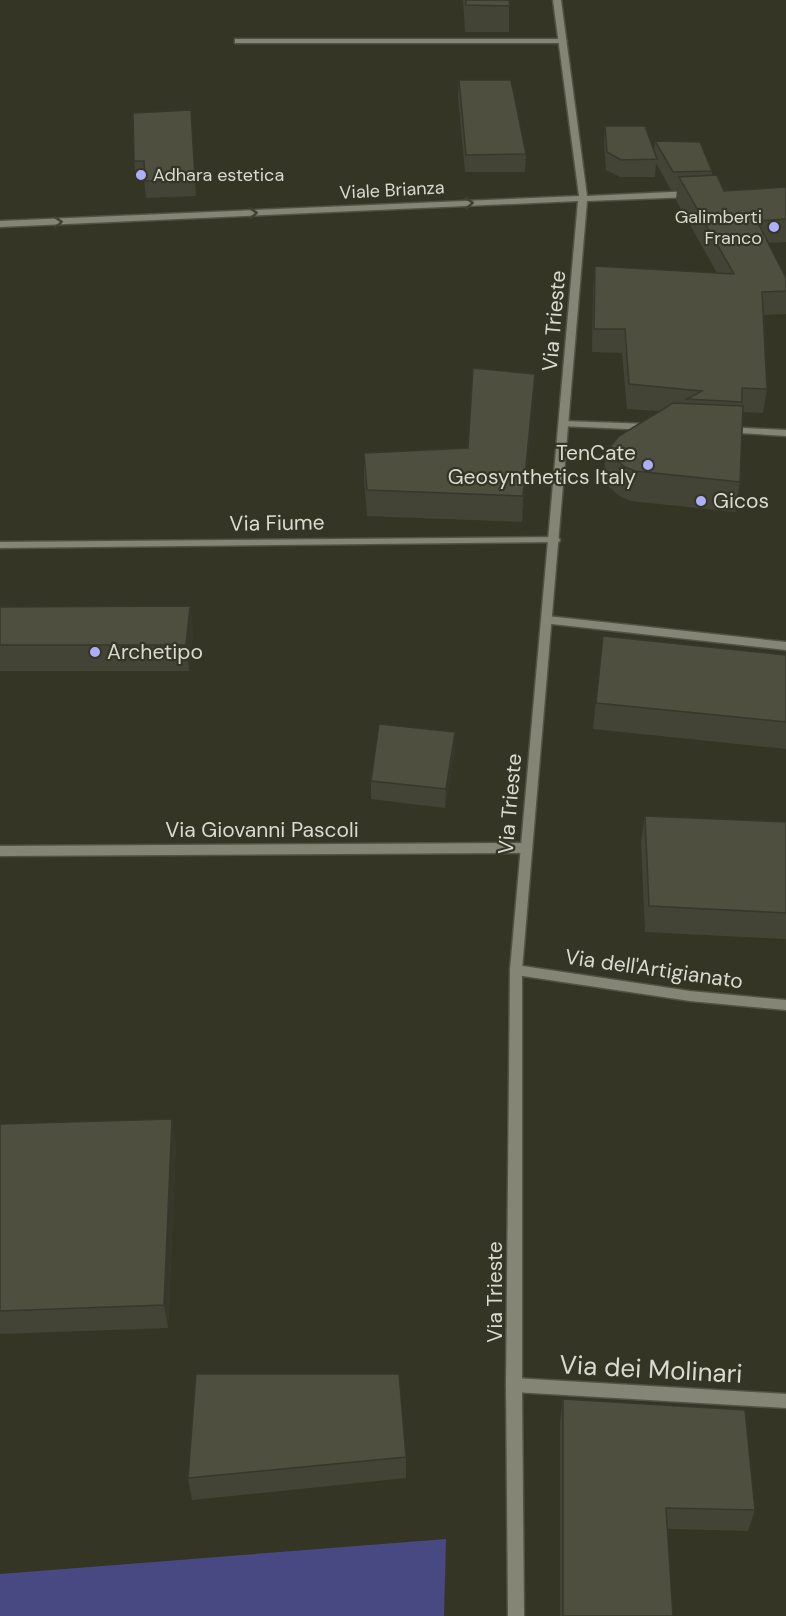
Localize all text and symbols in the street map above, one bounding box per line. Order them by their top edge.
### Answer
place label: Adhara estetica [153,163,284,187]
marker: Adhara estetica [134,168,148,182]
street label: Viale Brianza [339,175,445,205]
one-way arrow [465,197,474,210]
place label: Galimberti Franco [675,205,762,250]
one-way arrow [249,206,258,219]
one-way arrow [54,215,63,228]
marker: Galimberti Franco [767,220,781,234]
street label: Via Trieste [536,269,572,373]
place label: TenCate Geosynthetics Italy [448,439,636,491]
marker: TenCate Geosynthetics Italy [641,458,655,472]
place label: Gicos [713,487,769,515]
marker: Gicos [694,494,708,508]
street label: Via Fiume [229,508,325,538]
place label: Archetipo [107,638,203,666]
marker: Archetipo [88,645,102,659]
street label: Via Trieste [492,752,528,856]
street label: Via Giovanni Pascoli [165,816,359,844]
street label: Via dell'Artigianato [563,943,745,995]
street label: Via Trieste [481,1241,509,1343]
street label: Via dei Molinari [559,1347,743,1391]

